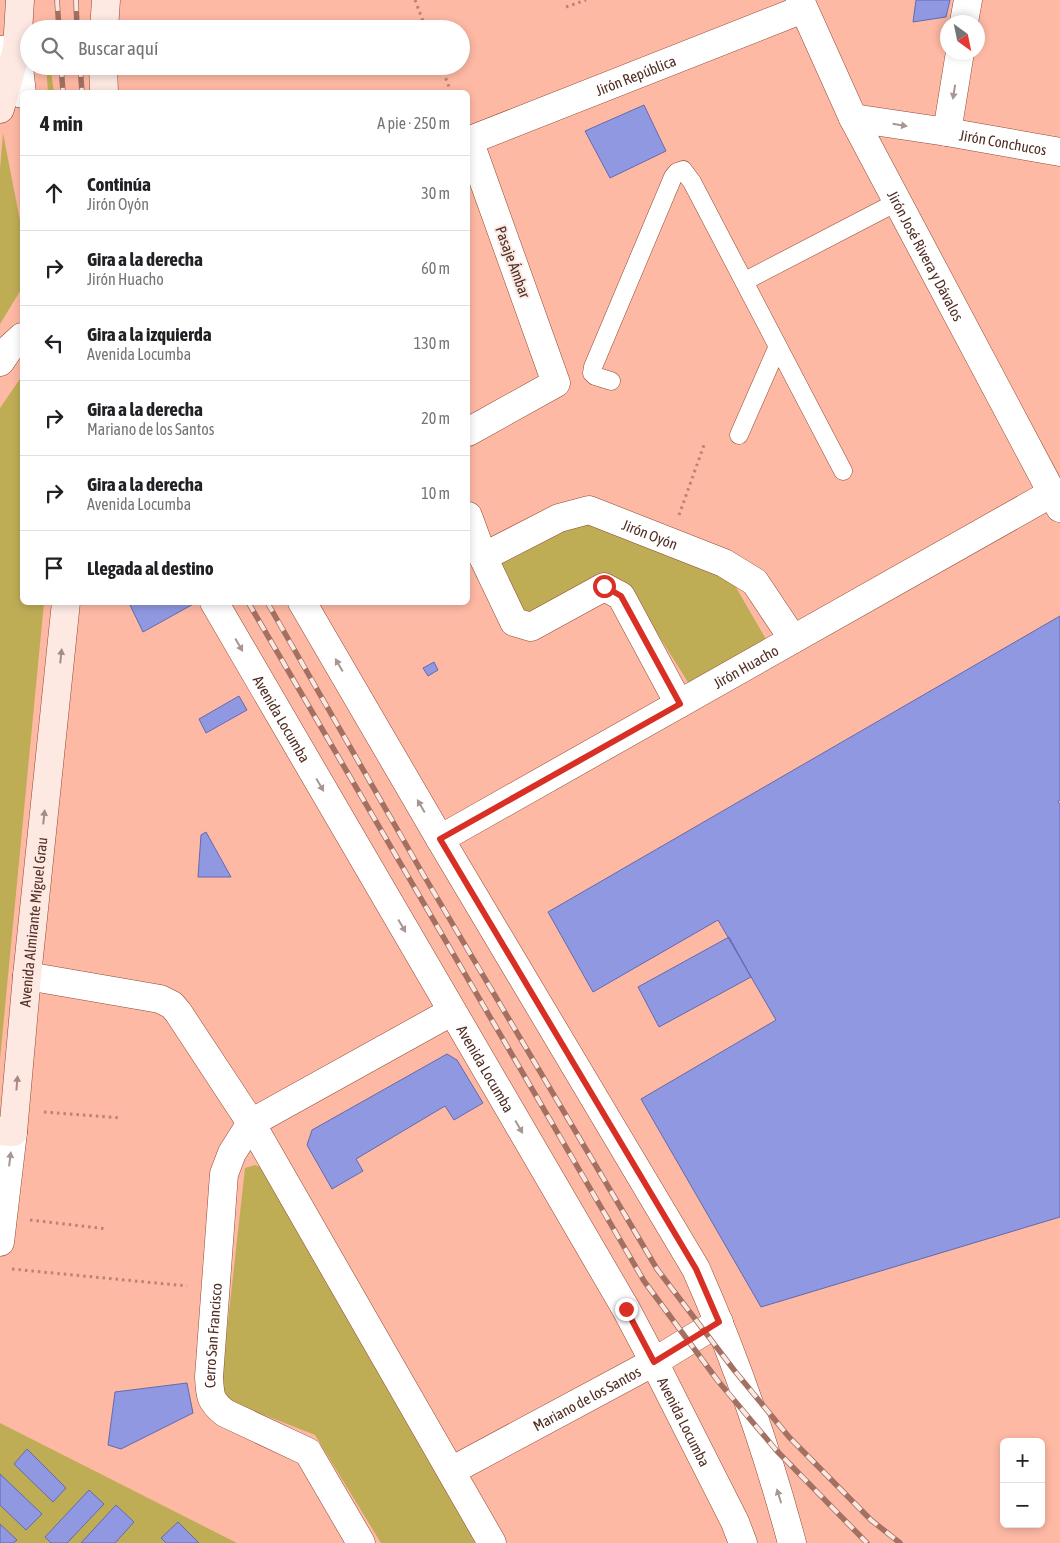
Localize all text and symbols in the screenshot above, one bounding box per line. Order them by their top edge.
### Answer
north arrow [940,15,985,60]
search box [20,20,470,75]
icon: search [38,34,66,62]
text: Buscar aquí [78,37,158,59]
street label: Jirón República [593,52,678,98]
one-way arrow [949,85,957,101]
text: 4 min [40,111,83,135]
text: A pie · 250 m [377,114,450,132]
one-way arrow [892,121,908,129]
street label: Jirón Conchucos [958,126,1048,158]
text: Continúa [87,173,151,195]
icon: ahead [40,179,68,207]
text: 30 m [421,184,450,202]
street label: Jirón José Rivera y Dávalos [884,187,967,324]
text: Jirón Oyón [87,195,149,213]
street label: Pasaje Ámbar [492,224,534,301]
text: Gira a la derecha [87,248,203,270]
icon: right [40,254,68,282]
text: 60 m [421,259,450,277]
text: Jirón Huacho [87,270,164,288]
text: Gira a la izquierda [87,323,212,345]
icon: left [40,329,68,357]
text: 130 m [414,334,450,352]
text: Avenida Locumba [87,345,191,363]
text: Gira a la derecha [87,398,203,420]
icon: right [40,404,68,432]
text: 20 m [421,409,450,427]
text: Mariano de los Santos [87,420,215,438]
text: Gira a la derecha [87,473,203,495]
icon: right [40,479,68,507]
text: 10 m [421,484,450,502]
text: Avenida Locumba [87,495,191,513]
street label: Jirón Oyón [620,515,680,553]
icon: arrive [40,554,68,582]
text: Llegada al destino [87,557,214,579]
route start [593,575,616,598]
one-way arrow [234,638,243,651]
street label: Jirón Huacho [710,641,781,691]
one-way arrow [57,647,65,663]
one-way arrow [334,659,343,672]
street label: Avenida Locumba [250,672,314,765]
one-way arrow [316,779,325,792]
one-way arrow [416,799,425,812]
one-way arrow [40,809,48,825]
street label: Avenida Almirante Miguel Grau [16,836,50,1008]
one-way arrow [397,919,406,933]
street label: Avenida Locumba [454,1022,518,1115]
one-way arrow [13,1075,21,1091]
one-way arrow [514,1120,523,1133]
one-way arrow [6,1150,14,1166]
street label: Cerro San Francisco [200,1282,224,1389]
route end [615,1298,638,1321]
street label: Mariano de los Santos [530,1362,643,1434]
street label: Avenida Locumba [655,1374,714,1469]
map controls [1000,1438,1045,1528]
button: + [1000,1438,1045,1483]
button: − [1000,1483,1045,1528]
one-way arrow [775,1488,783,1503]

